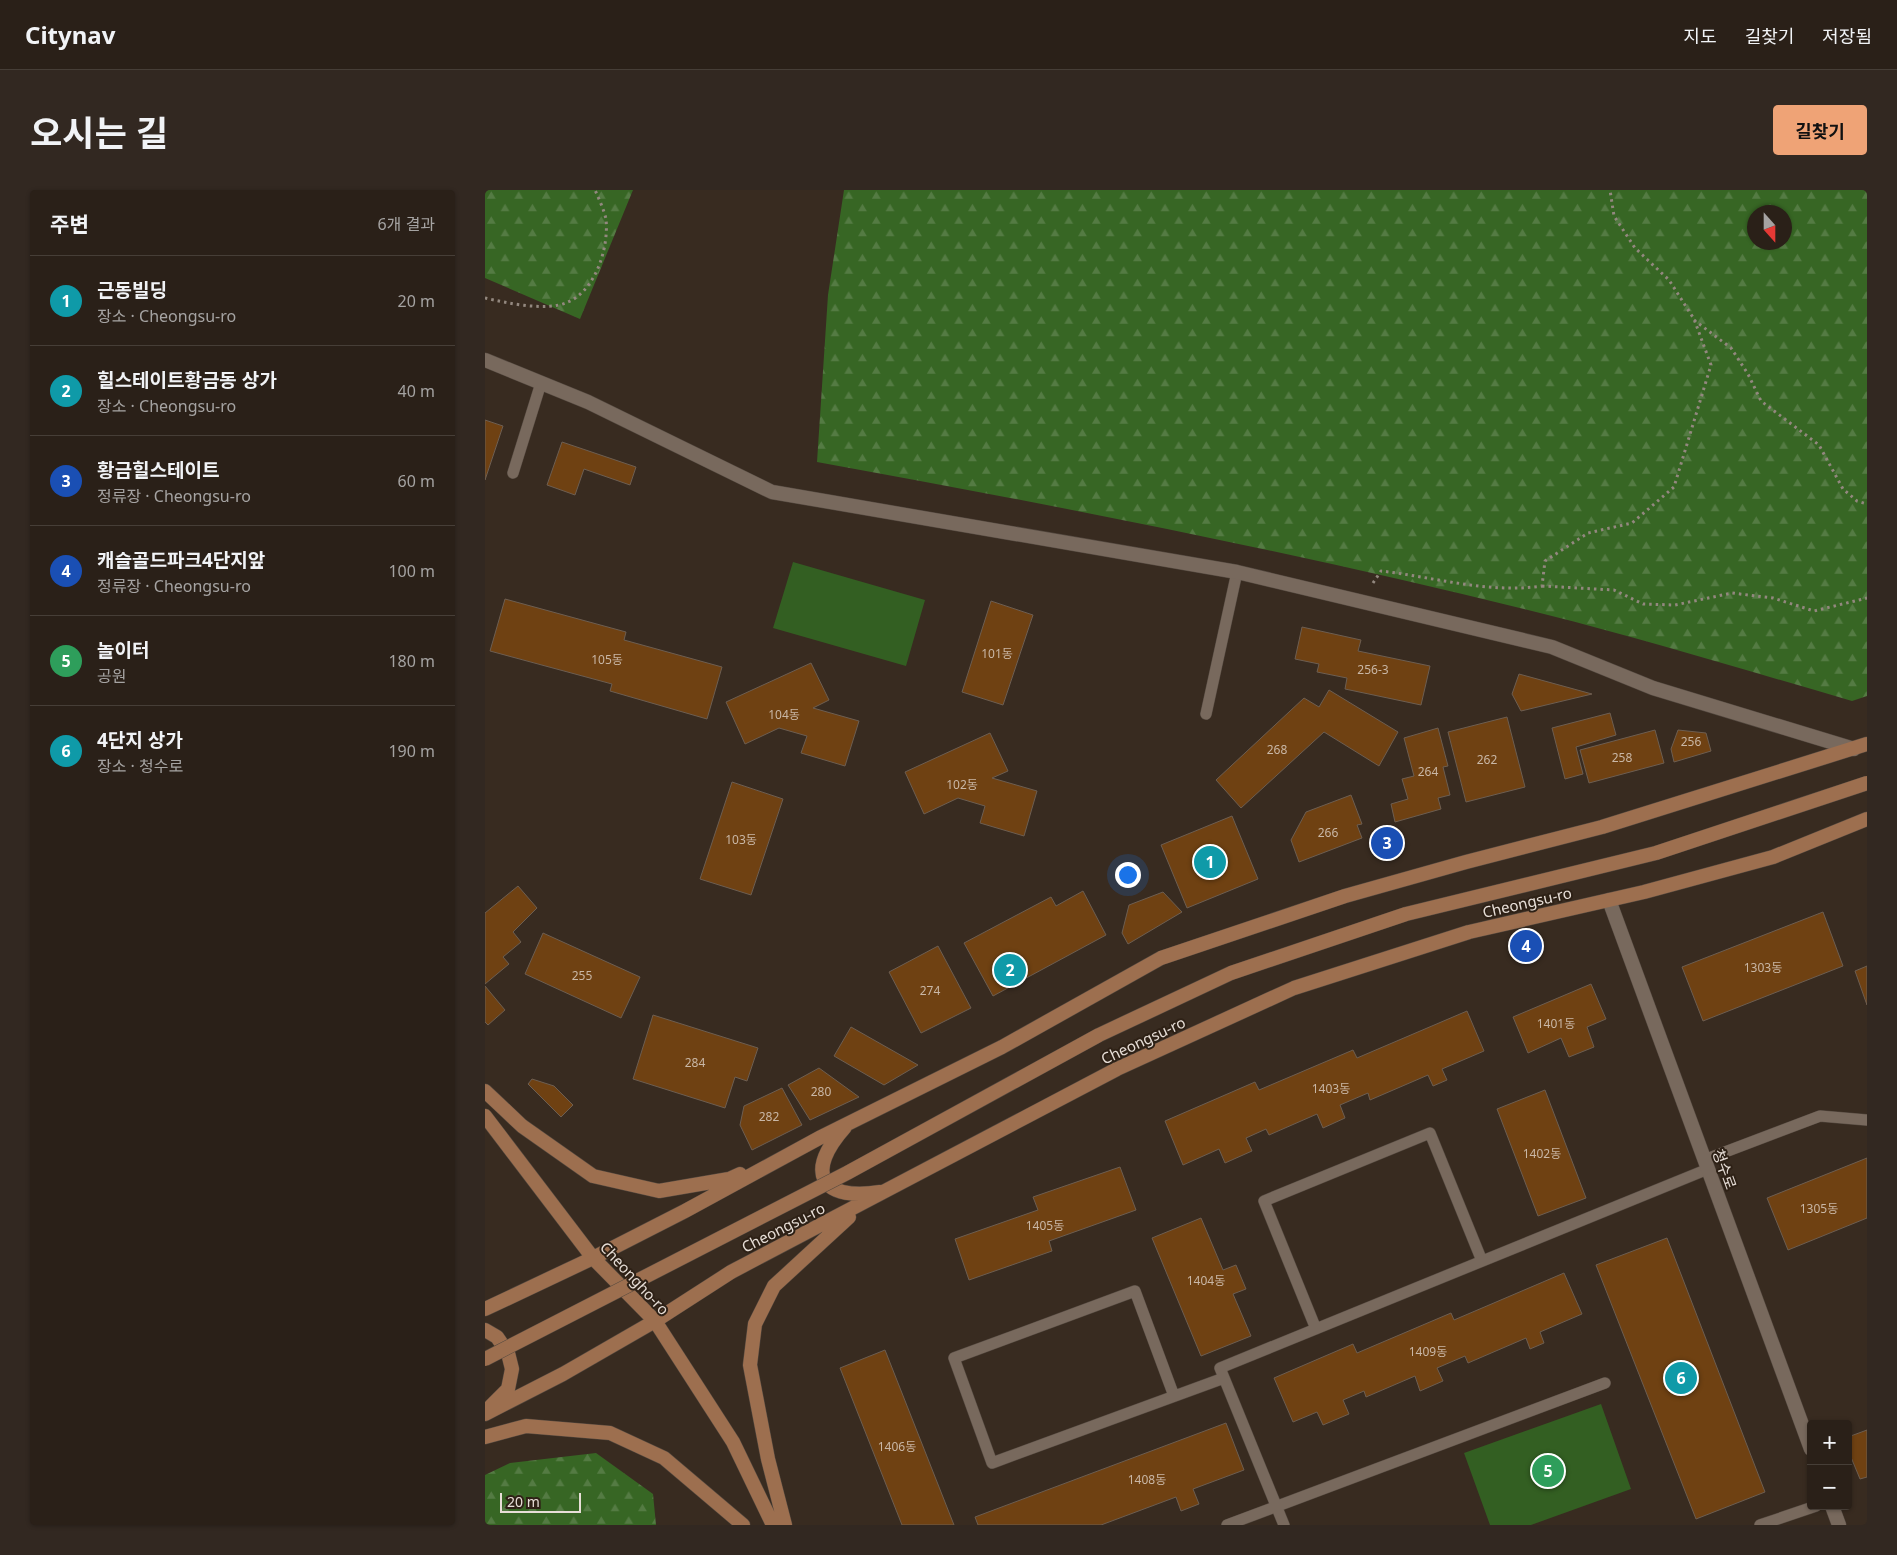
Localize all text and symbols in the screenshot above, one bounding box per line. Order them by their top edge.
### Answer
text: Citynav [25,18,115,51]
text: 지도 [1684,24,1717,48]
text: 길찾기 [1745,24,1794,48]
text: 저장됨 [1822,24,1872,48]
button: 길찾기 [1773,105,1867,155]
text: 오시는 길 [30,109,168,156]
north arrow [1747,205,1792,250]
text: 주변 [50,210,89,238]
text: 6개 결과 [378,213,435,235]
text: 근동빌딩 [97,277,167,303]
text: 1 [61,290,71,312]
text: 20 m [398,290,435,312]
text: 장소 · Cheongsu-ro [97,305,236,327]
text: 힐스테이트황금동 상가 [97,367,277,393]
text: 2 [61,380,71,402]
text: 40 m [398,380,435,402]
text: 장소 · Cheongsu-ro [97,395,236,417]
text: 황금힐스테이트 [97,457,219,483]
text: 3 [61,470,71,492]
text: 60 m [398,470,435,492]
text: 정류장 · Cheongsu-ro [97,485,251,507]
text: 캐슬골드파크4단지앞 [97,547,265,573]
text: 4 [61,560,71,582]
text: 100 m [388,560,435,582]
text: 정류장 · Cheongsu-ro [97,575,251,597]
text: 놀이터 [97,637,149,663]
house number: 101동 [981,645,1013,662]
text: 5 [61,650,71,672]
text: 180 m [388,650,435,672]
house number: 105동 [591,651,623,668]
house number: 256-3 [1357,661,1389,678]
text: 공원 [97,665,126,687]
house number: 104동 [768,706,800,723]
text: 4단지 상가 [97,727,183,753]
house number: 256 [1681,733,1701,750]
text: 6 [61,740,71,762]
text: 190 m [388,740,435,762]
house number: 268 [1267,741,1287,758]
house number: 258 [1612,749,1632,766]
house number: 262 [1477,751,1497,768]
text: 장소 · 청수로 [97,755,183,777]
house number: 264 [1418,763,1438,780]
house number: 102동 [946,776,978,793]
house number: 266 [1318,824,1338,841]
pin: 3 [1371,824,1403,862]
house number: 103동 [725,831,757,848]
pin: 1 [1194,843,1226,881]
your location [1115,862,1141,888]
street label: Cheongsu-ro [1480,882,1574,922]
pin: 4 [1510,927,1542,965]
pin: 2 [994,951,1026,989]
house number: 1303동 [1744,959,1782,976]
house number: 255 [572,967,592,984]
house number: 274 [920,982,940,999]
street label: Cheongsu-ro [1098,1012,1188,1068]
house number: 1401동 [1537,1015,1575,1032]
house number: 284 [685,1054,705,1071]
house number: 1403동 [1312,1080,1350,1097]
house number: 280 [811,1083,831,1100]
house number: 282 [759,1108,779,1125]
house number: 1402동 [1523,1145,1561,1162]
street label: 청수로 [1709,1146,1741,1192]
street label: Cheongsu-ro [738,1197,828,1257]
house number: 1305동 [1800,1200,1838,1217]
house number: 1405동 [1026,1217,1064,1234]
street label: Cheongho-ro [596,1237,674,1319]
house number: 1404동 [1187,1272,1225,1289]
house number: 1409동 [1409,1343,1447,1360]
pin: 6 [1665,1359,1697,1397]
map controls [1807,1420,1852,1510]
button: + [1807,1420,1852,1465]
house number: 1406동 [878,1438,916,1455]
pin: 5 [1532,1452,1564,1490]
button: − [1807,1465,1852,1510]
house number: 1408동 [1128,1471,1166,1488]
scale bar [500,1490,581,1513]
text: 20 m [507,1492,540,1511]

